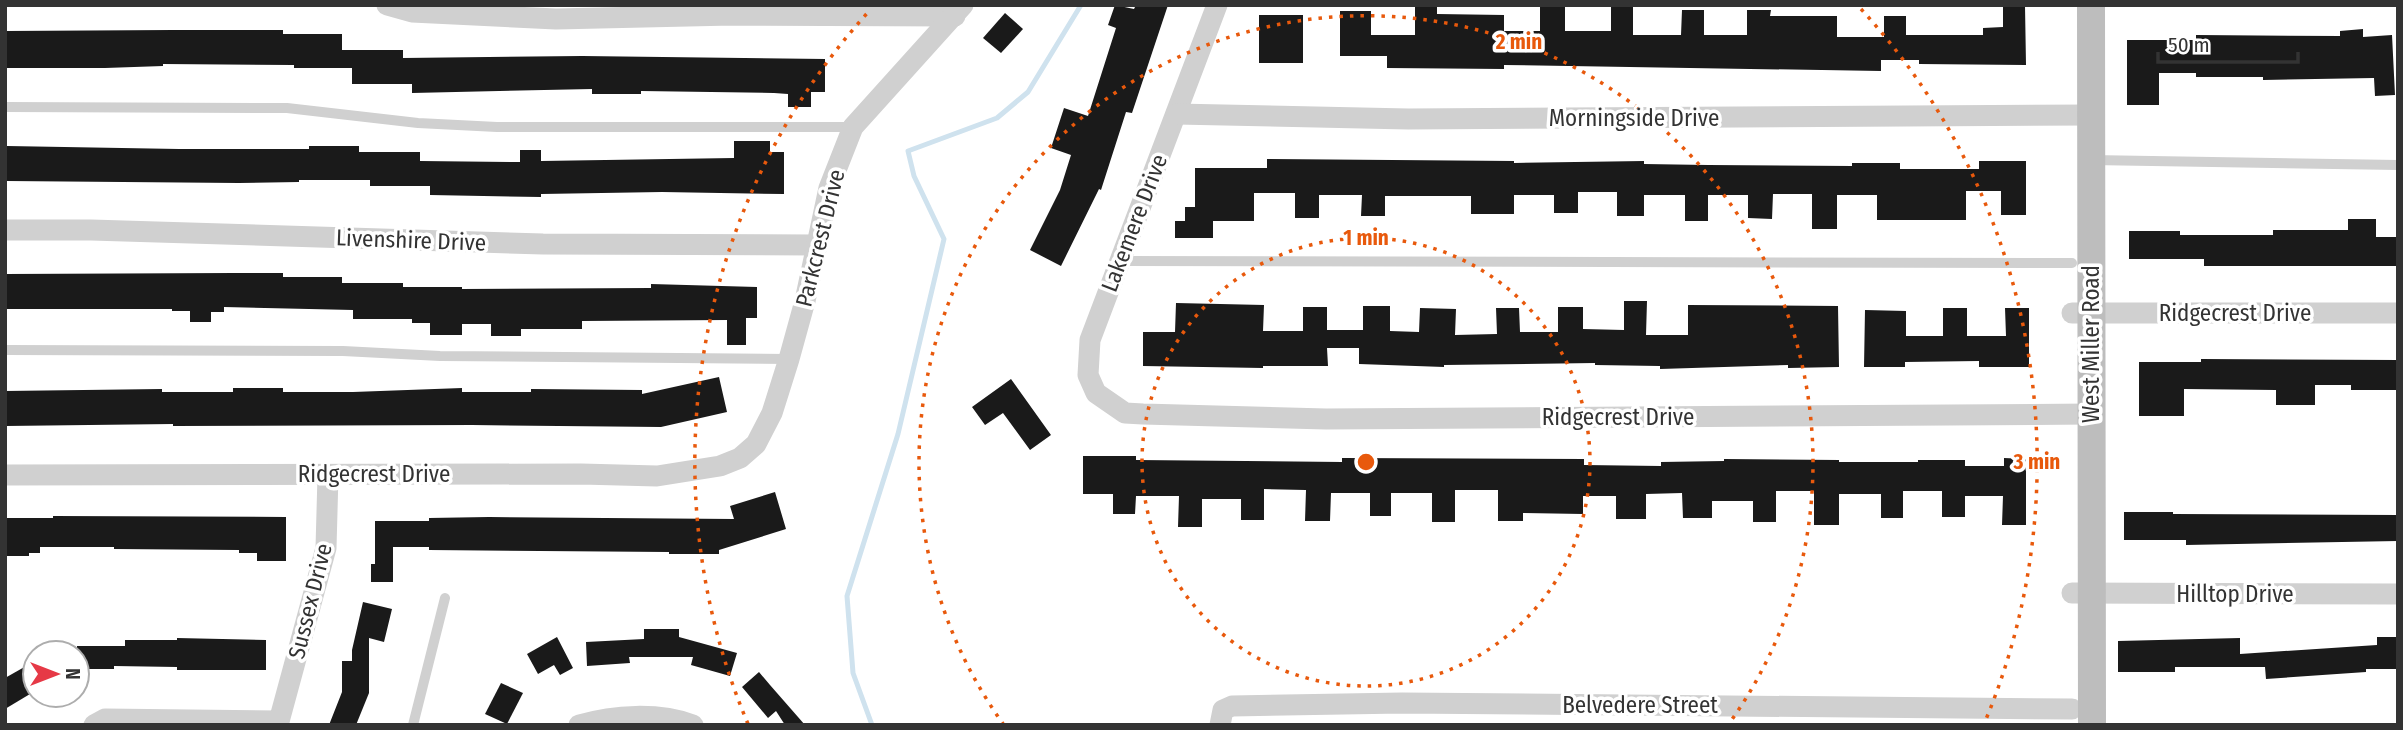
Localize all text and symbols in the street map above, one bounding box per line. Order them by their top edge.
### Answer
scale bar [2158,21,2298,65]
text: 2 min [1495,29,1542,55]
text: 50 m [2168,32,2210,58]
street label: Morningside Drive [1549,104,1719,132]
street label: Lakemere Drive [1095,150,1173,296]
street label: Parkcrest Drive [789,166,851,310]
street label: Livenshire Drive [335,223,487,257]
text: 1 min [1343,225,1389,251]
street label: West Miller Road [2077,265,2105,423]
street label: Ridgecrest Drive [2159,299,2311,327]
street label: Ridgecrest Drive [1542,403,1694,431]
text: 3 min [2013,449,2060,475]
centre of rings [1354,450,1378,474]
street label: Ridgecrest Drive [298,460,450,488]
street label: Sussex Drive [282,540,338,662]
street label: Hilltop Drive [2176,580,2294,608]
north arrow [21,639,91,709]
text: N [61,668,84,680]
street label: Belvedere Street [1562,691,1718,719]

